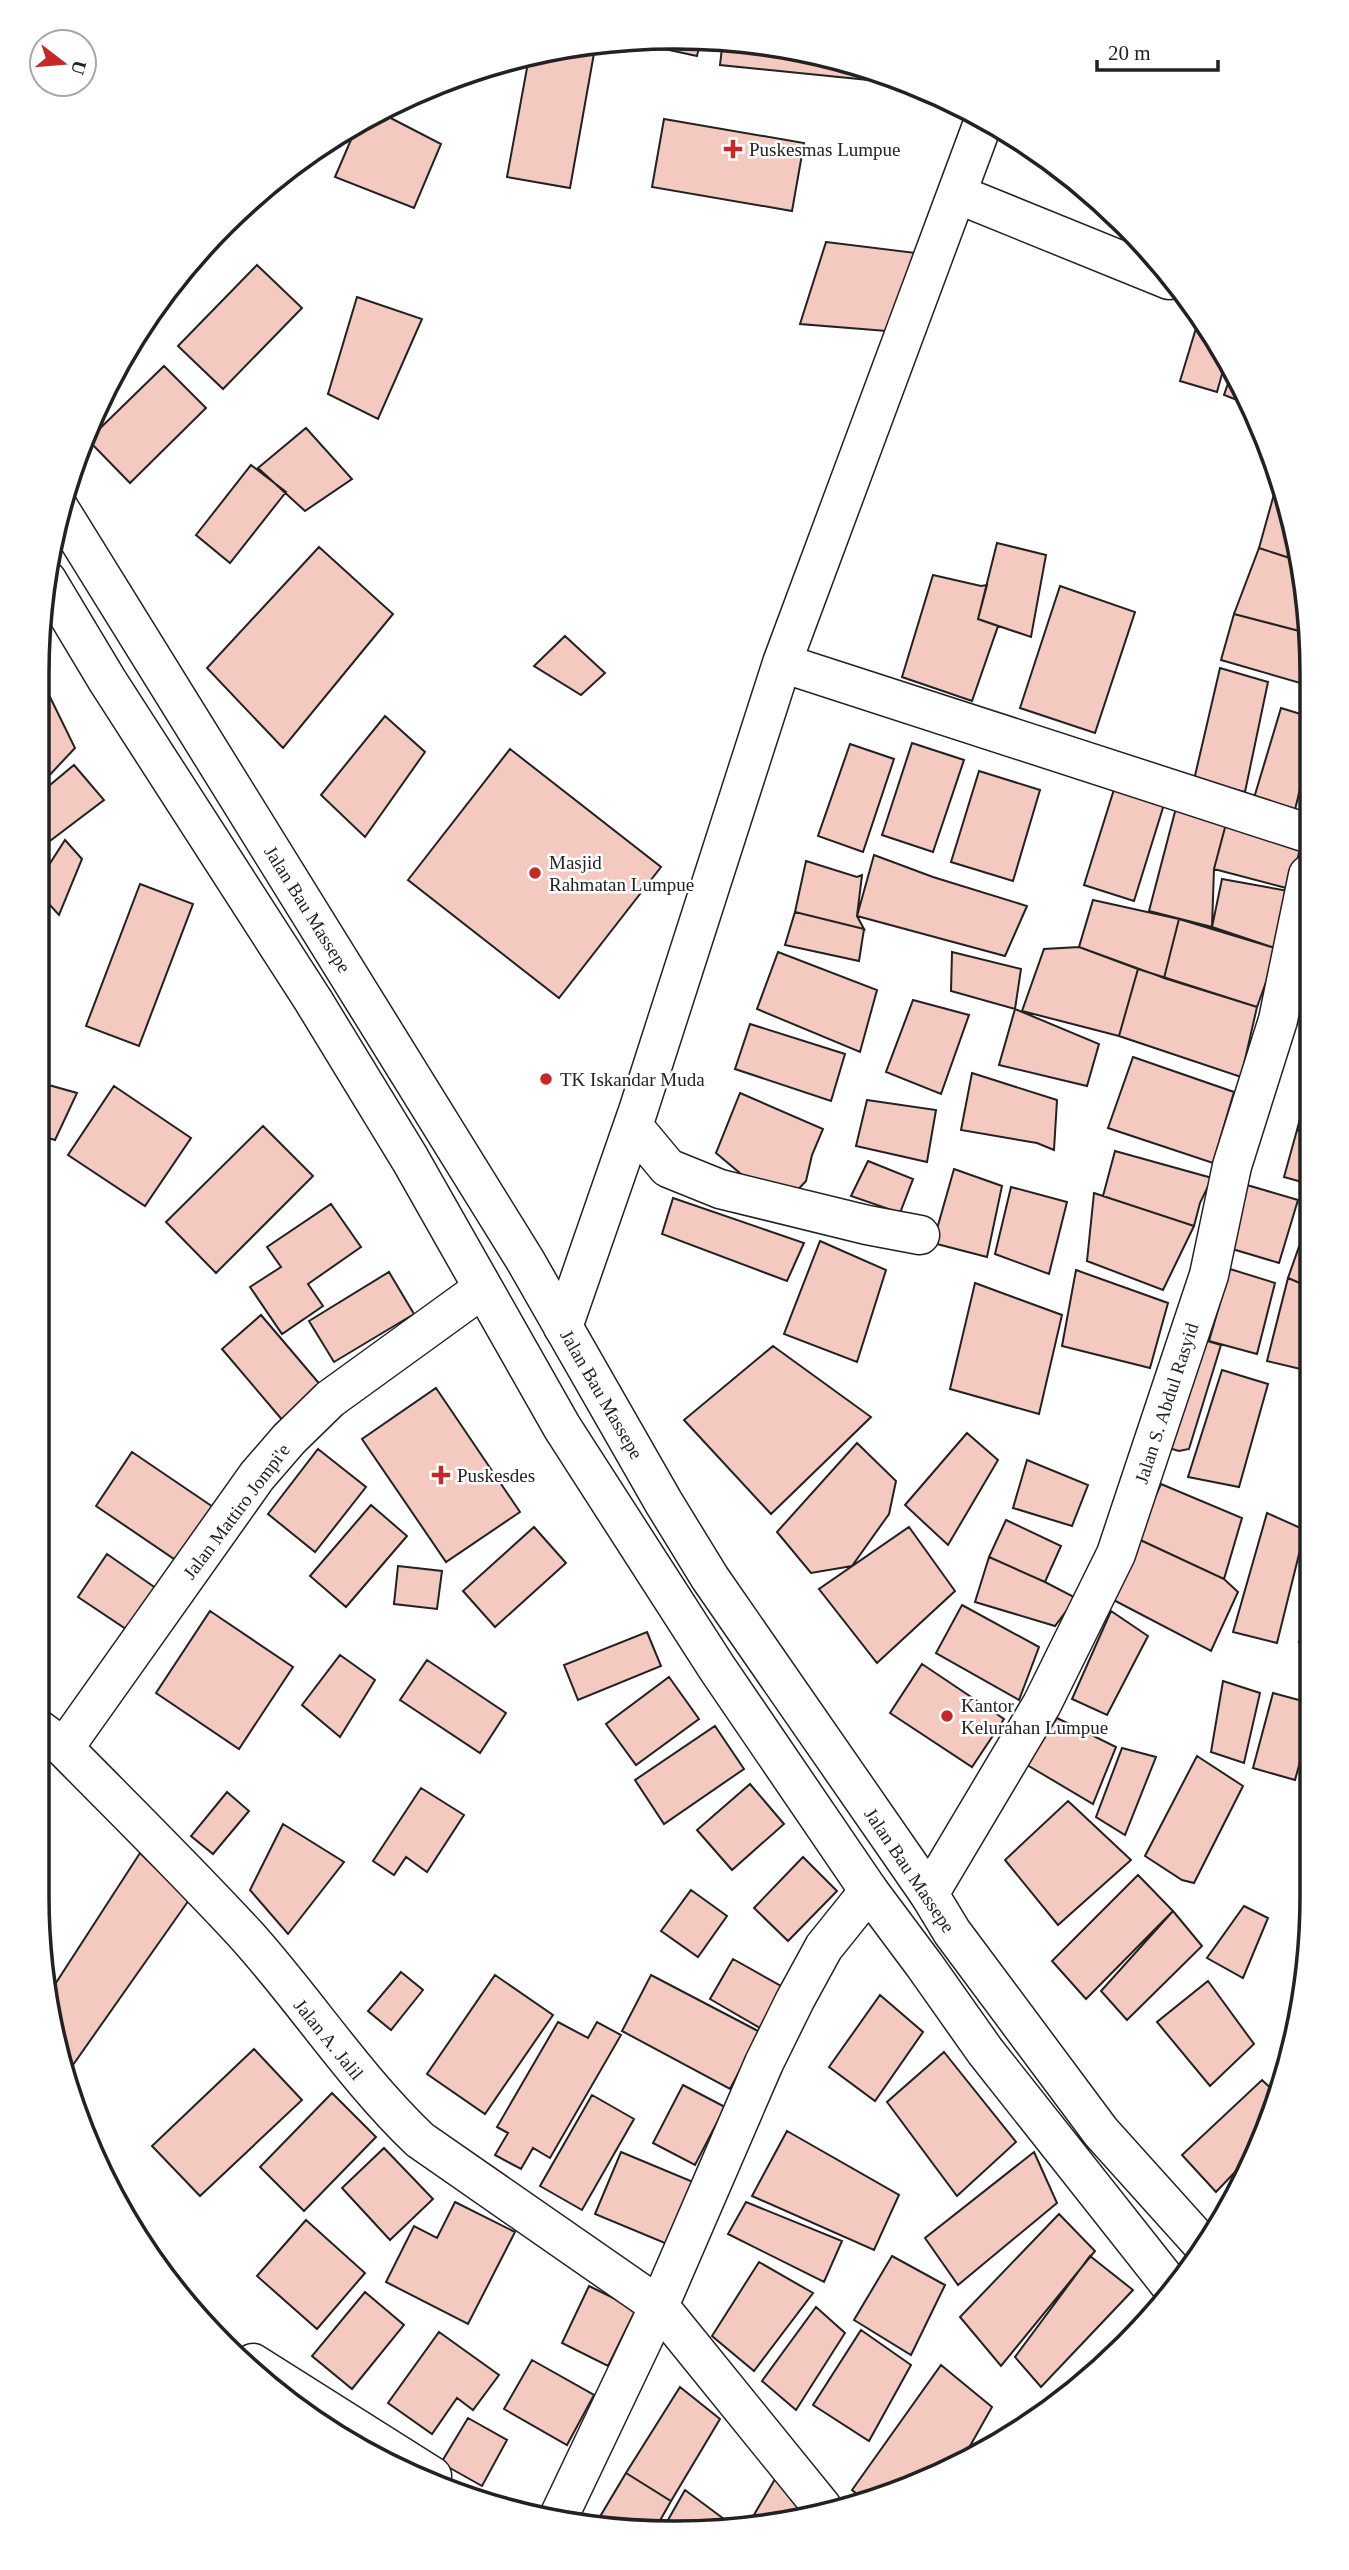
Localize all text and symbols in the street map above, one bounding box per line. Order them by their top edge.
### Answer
north arrow [28,28,98,98]
scale bar [1097,28,1218,72]
text: 20 m [1108,41,1151,65]
text: U [67,58,91,77]
marker: Puskesmas Lumpue [723,139,743,159]
place label: Puskesmas Lumpue [749,139,900,160]
street label: Jalan Bau Massepe [260,842,355,977]
place label: Masjid Rahmatan Lumpue [549,852,694,895]
marker: Masjid Rahmatan Lumpue [527,865,543,881]
place label: TK Iskandar Muda [560,1069,705,1090]
marker: TK Iskandar Muda [538,1071,554,1087]
street label: Jalan S. Abdul Rasyid [1131,1320,1203,1486]
street label: Jalan Bau Massepe [556,1326,647,1463]
street label: Jalan Mattiro Jompi'e [179,1440,294,1583]
marker: Puskesdes [431,1465,451,1485]
place label: Puskesdes [457,1465,535,1486]
place label: Kantor Kelurahan Lumpue [961,1695,1108,1738]
marker: Kantor Kelurahan Lumpue [939,1708,955,1724]
street label: Jalan Bau Massepe [860,1804,959,1937]
street label: Jalan A. Jalil [290,1995,367,2084]

